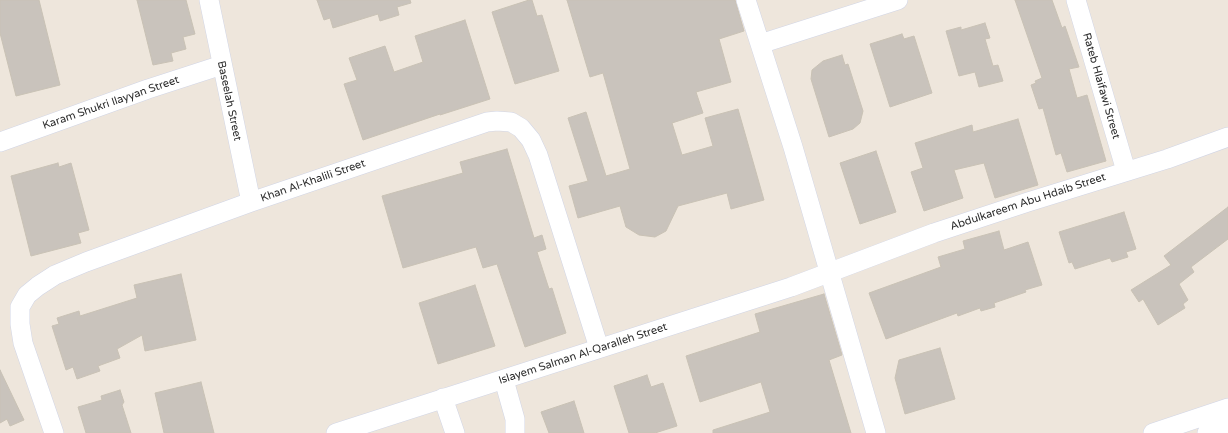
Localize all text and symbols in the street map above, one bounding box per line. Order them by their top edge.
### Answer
street label: Rateb Hlaifawi Street [1080,31,1122,141]
street label: Baseelah Street [214,60,244,142]
street label: Karam Shukri Ilayyan Street [41,73,181,133]
street label: Khan Al-Khalili Street [259,157,367,205]
street label: Abdulkareem Abu Hdaib Street [949,171,1107,233]
street label: Islayem Salman Al-Qaralleh Street [497,320,669,388]

